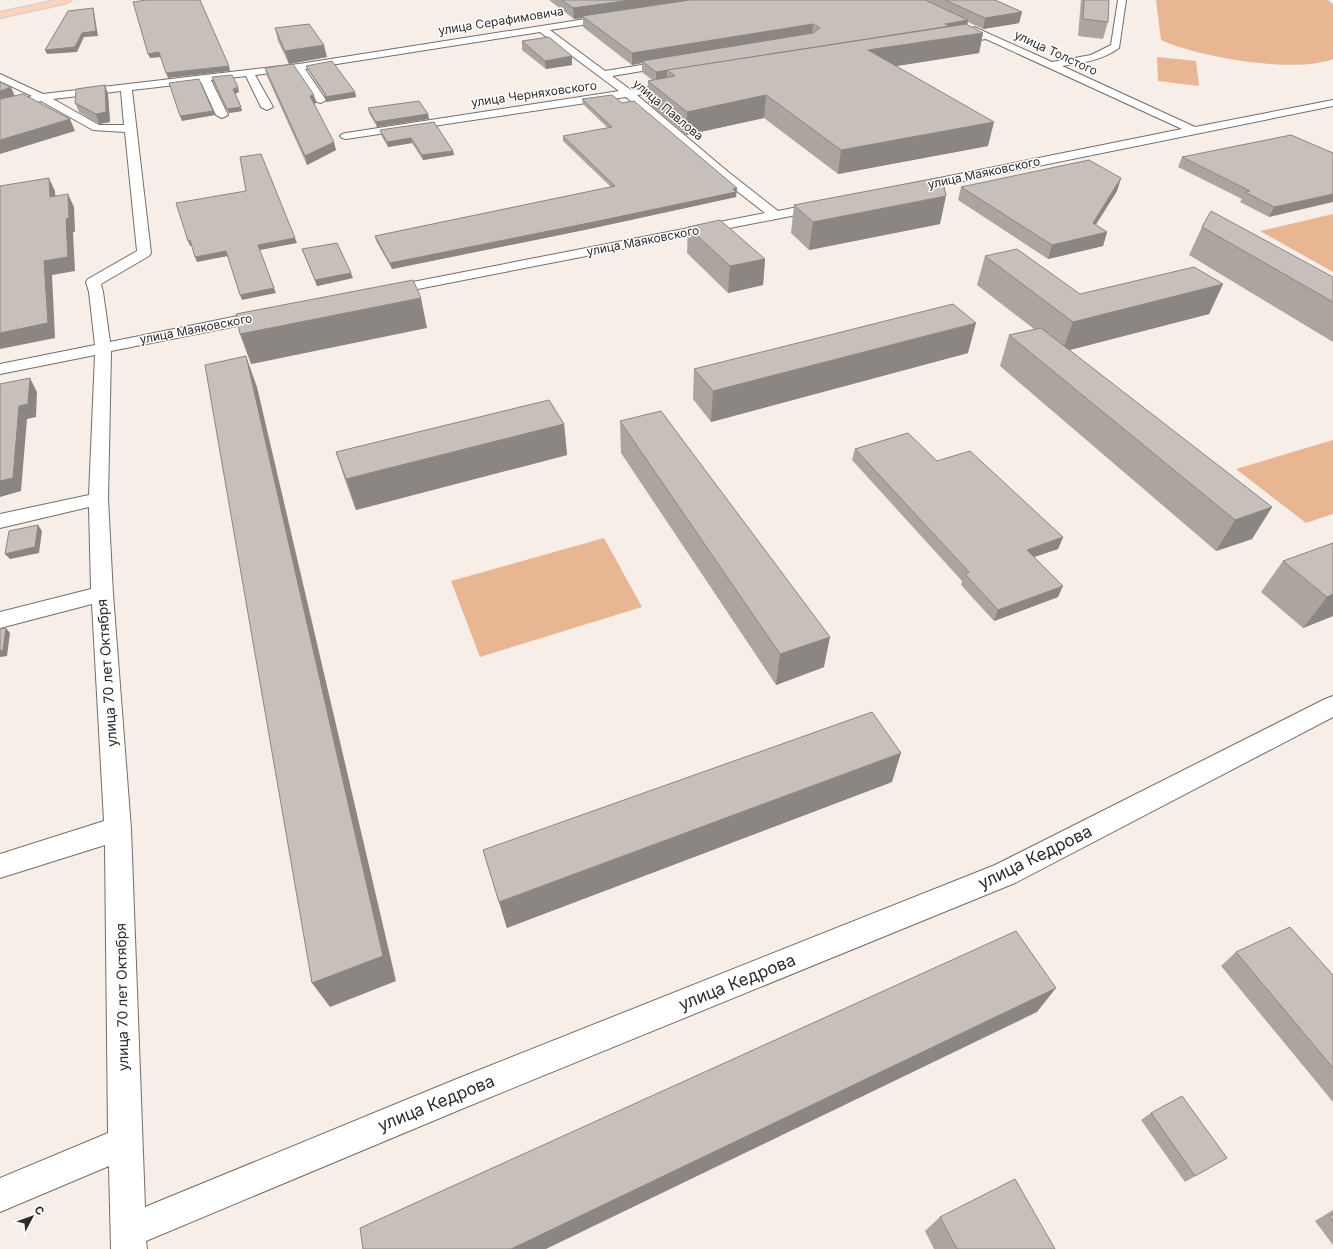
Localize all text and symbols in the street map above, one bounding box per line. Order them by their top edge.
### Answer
street label: улица Серафимовича [437,3,565,38]
street label: улица Толстого [1012,27,1100,78]
street label: улица Павлова [630,76,707,143]
street label: улица Черняховского [470,77,598,110]
street label: улица Маяковского [926,153,1041,192]
street label: улица Маяковского [585,222,701,259]
street label: улица Маяковского [138,310,254,347]
street label: улица 70 лет Октября [93,599,120,747]
street label: улица Кедрова [975,821,1095,893]
street label: улица 70 лет Октября [112,923,131,1071]
street label: улица Кедрова [676,949,798,1015]
street label: улица Кедрова [375,1070,497,1136]
north arrow [12,1197,52,1237]
text: С [32,1203,48,1218]

